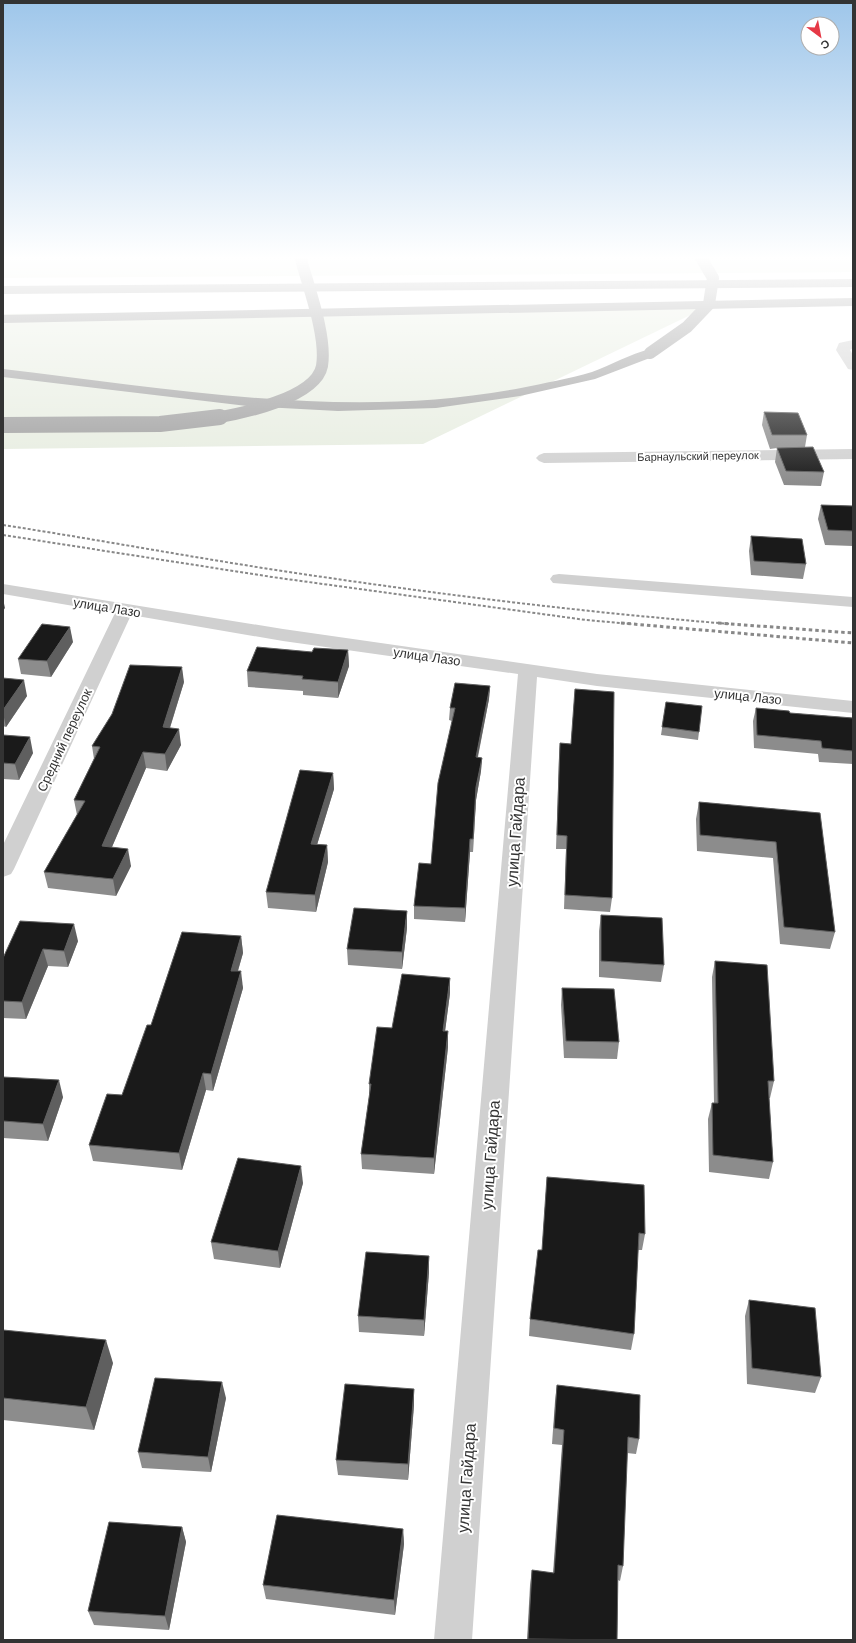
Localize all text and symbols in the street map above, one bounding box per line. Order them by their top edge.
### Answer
north arrow [800,16,840,56]
text: С [819,37,832,52]
street label: Барнаульский переулок [637,449,759,463]
street label: улица Лазо [72,595,142,620]
street label: улица Лазо [392,644,462,669]
street label: улица Лазо [713,685,783,708]
street label: Средний переулок [34,686,95,794]
street label: улица Гайдара [503,776,528,888]
street label: улица Гайдара [478,1099,503,1211]
street label: улица Гайдара [454,1422,479,1534]

